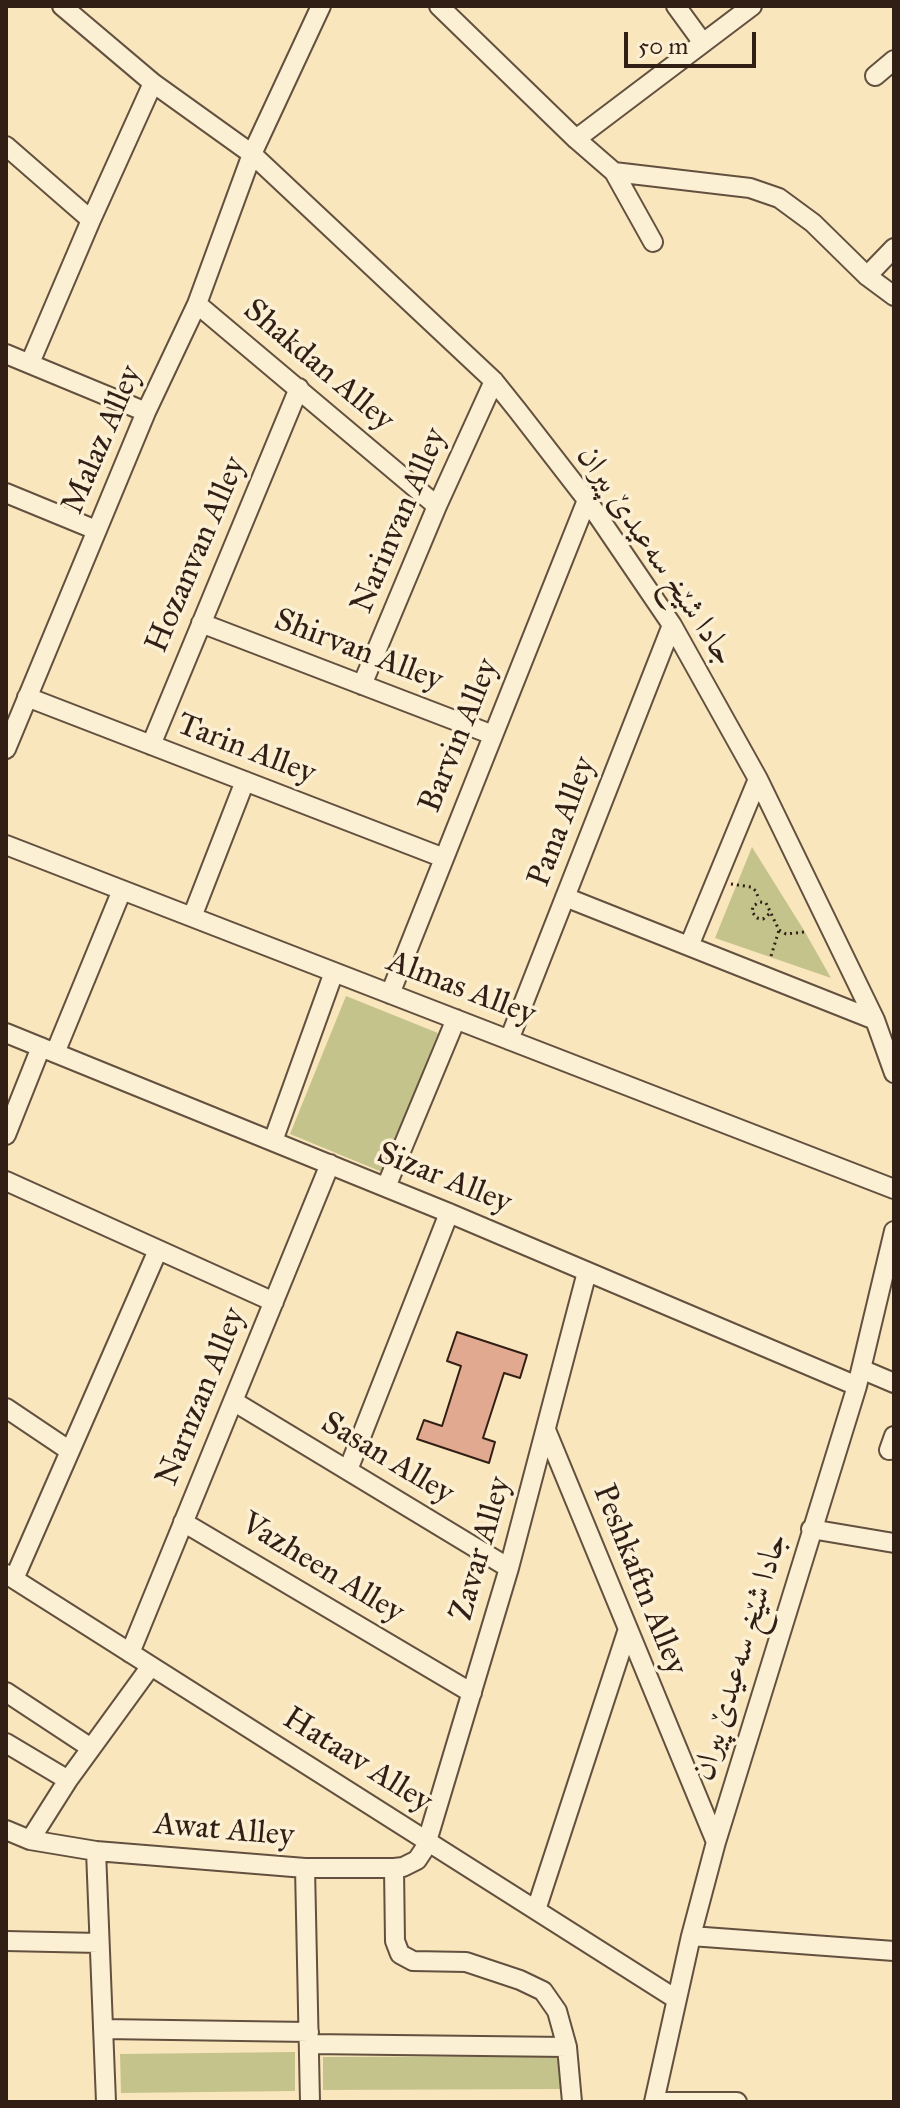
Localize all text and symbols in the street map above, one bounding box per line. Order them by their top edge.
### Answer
scale bar [628,16,760,66]
text: 50 m [638,31,688,61]
street label: Shakdan Alley [235,292,401,440]
street label: Malaz Alley [55,360,151,520]
street label: Narinvan Alley [344,423,456,619]
street label: جادا شێخ سەعیدێ پیران [567,439,743,673]
street label: Hozanvan Alley [139,451,255,659]
street label: Shirvan Alley [268,601,448,701]
street label: Barvin Alley [412,654,508,818]
street label: Tarin Alley [171,706,321,794]
street label: Pana Alley [521,752,605,892]
street label: Almas Alley [381,943,541,1035]
street label: Sizar Alley [371,1135,517,1223]
street label: Narnzan Alley [149,1302,255,1492]
street label: Sasan Alley [314,1404,460,1514]
street label: Zavar Alley [443,1473,521,1625]
street label: Peshkaftn Alley [583,1479,695,1681]
street label: Vazheen Alley [233,1505,411,1633]
street label: جادا شێخ سەعیدێ پیران [685,1529,797,1785]
street label: Hataav Alley [275,1700,439,1822]
street label: Awat Alley [153,1806,295,1856]

